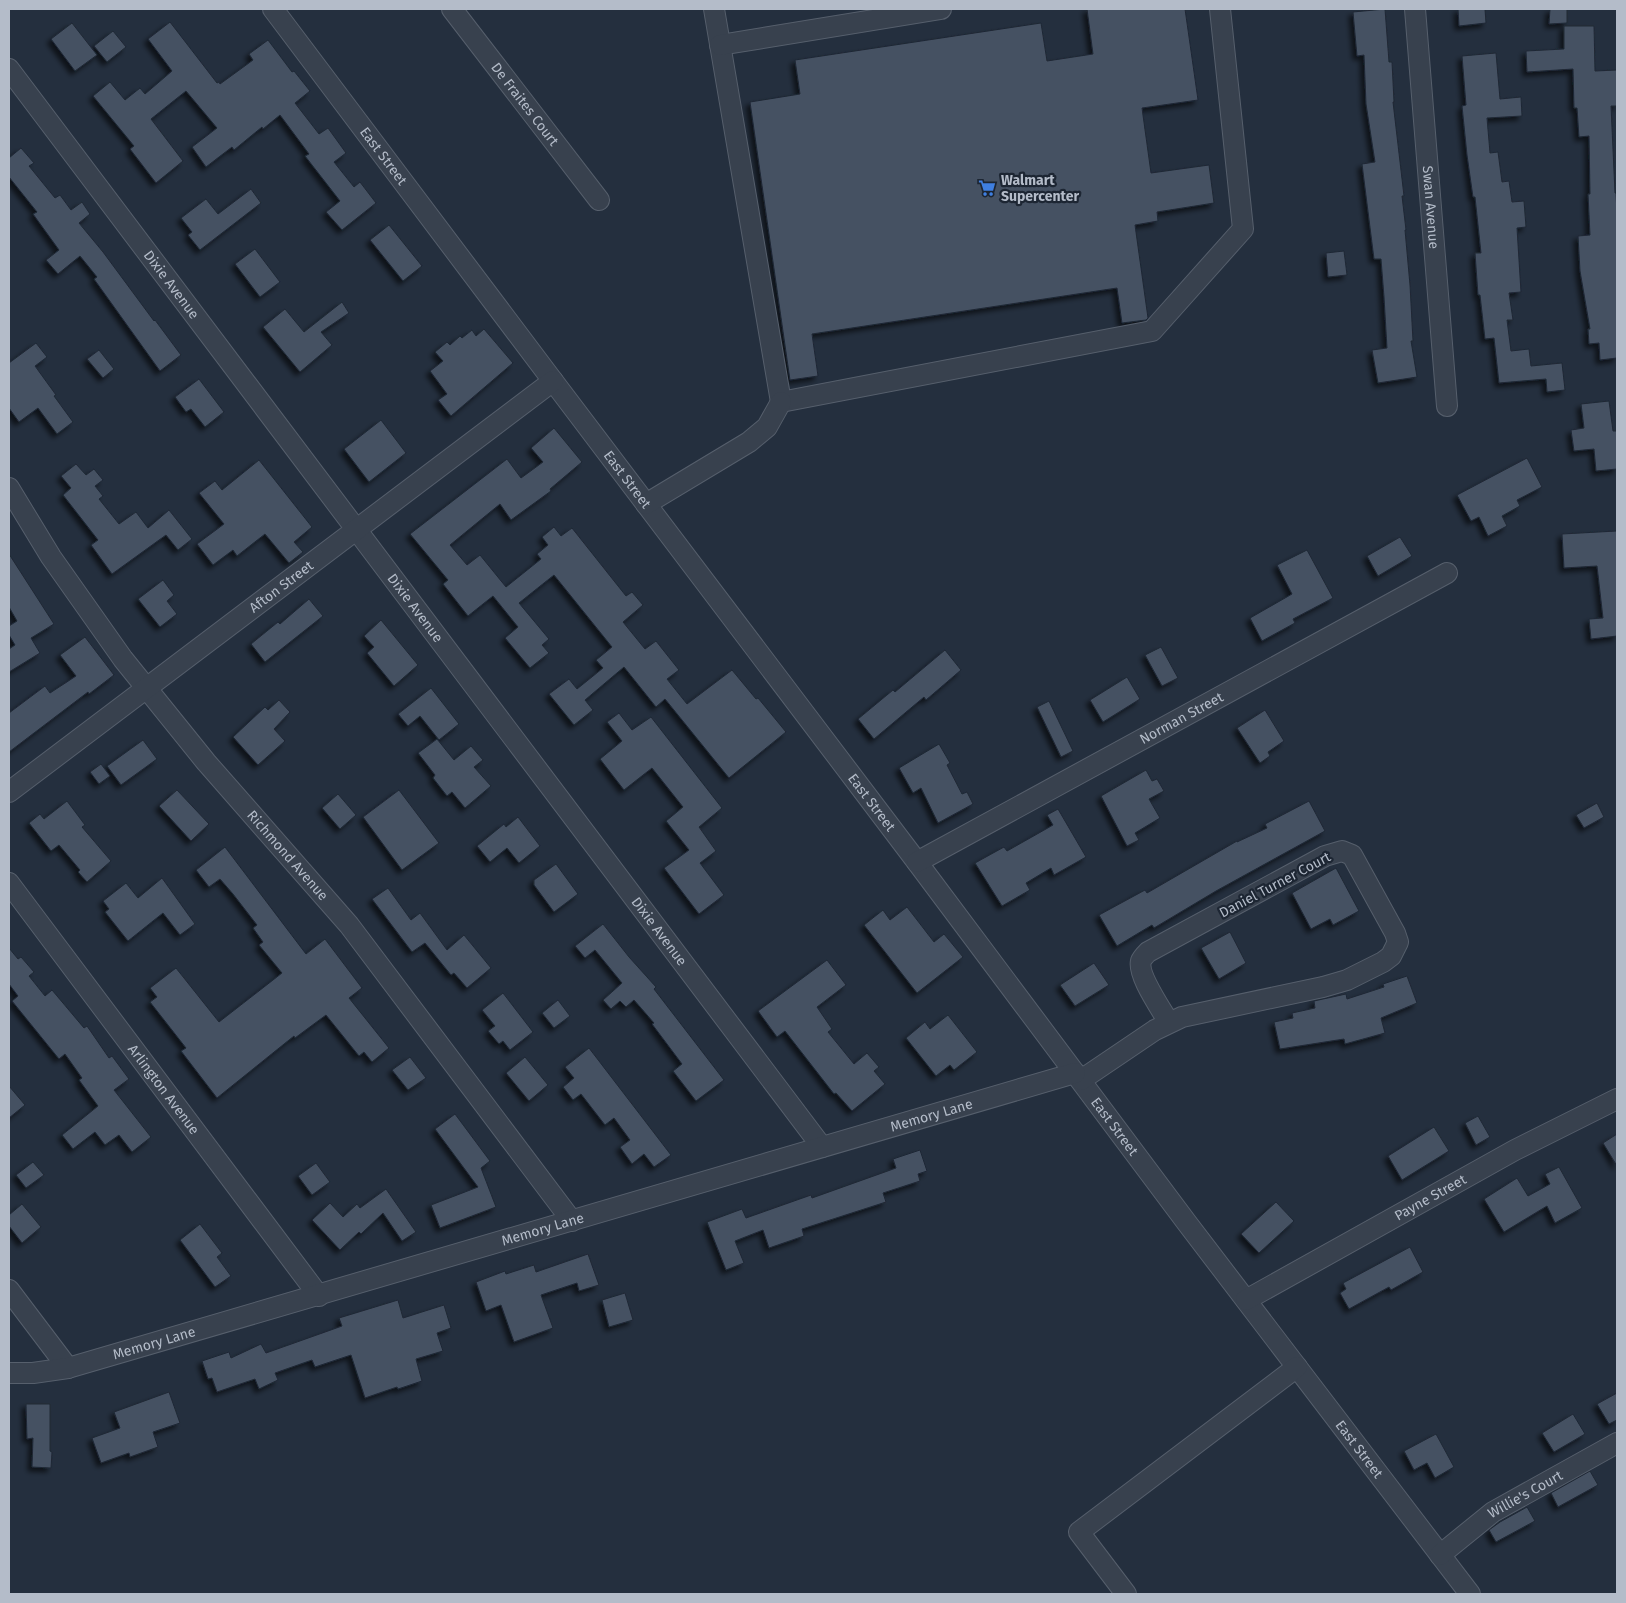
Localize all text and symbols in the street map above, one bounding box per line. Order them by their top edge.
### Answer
street label: De Fraites Court [488,59,563,150]
street label: East Street [356,124,412,189]
street label: Swan Avenue [1419,165,1443,250]
place label: Walmart Supercenter [1001,172,1079,205]
supermarket icon: Walmart Supercenter [977,178,997,198]
street label: Dixie Avenue [140,247,203,322]
street label: East Street [600,447,655,512]
street label: Afton Street [246,556,317,616]
street label: Dixie Avenue [384,570,447,646]
street label: Norman Street [1136,688,1227,748]
street label: East Street [845,770,900,835]
street label: Richmond Avenue [244,807,332,904]
street label: Daniel Turner Court [1216,848,1334,922]
street label: Dixie Avenue [628,894,691,969]
street label: Arlington Avenue [125,1041,203,1138]
street label: East Street [1088,1094,1143,1160]
street label: Memory Lane [888,1095,975,1135]
street label: Payne Street [1392,1170,1470,1224]
street label: Memory Lane [499,1209,586,1249]
street label: Memory Lane [111,1323,197,1363]
street label: East Street [1332,1417,1387,1482]
street label: Willie's Court [1485,1466,1566,1522]

